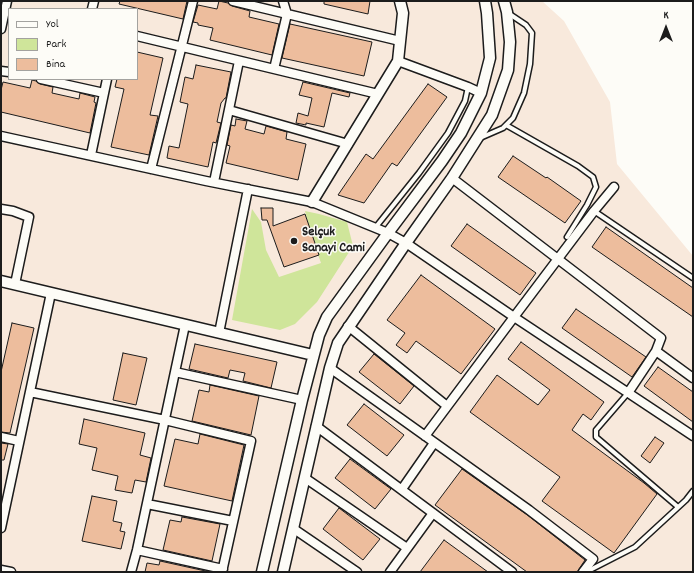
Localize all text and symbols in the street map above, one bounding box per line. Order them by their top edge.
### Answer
legend [8,8,138,80]
north arrow [646,8,686,48]
text: K [663,8,669,24]
text: Yol [46,16,59,33]
text: Park [46,36,66,53]
text: Bina [46,56,65,73]
place label: Selçuk Sanayi Cami [302,225,365,258]
marker: Selçuk Sanayi Cami [289,236,299,246]

